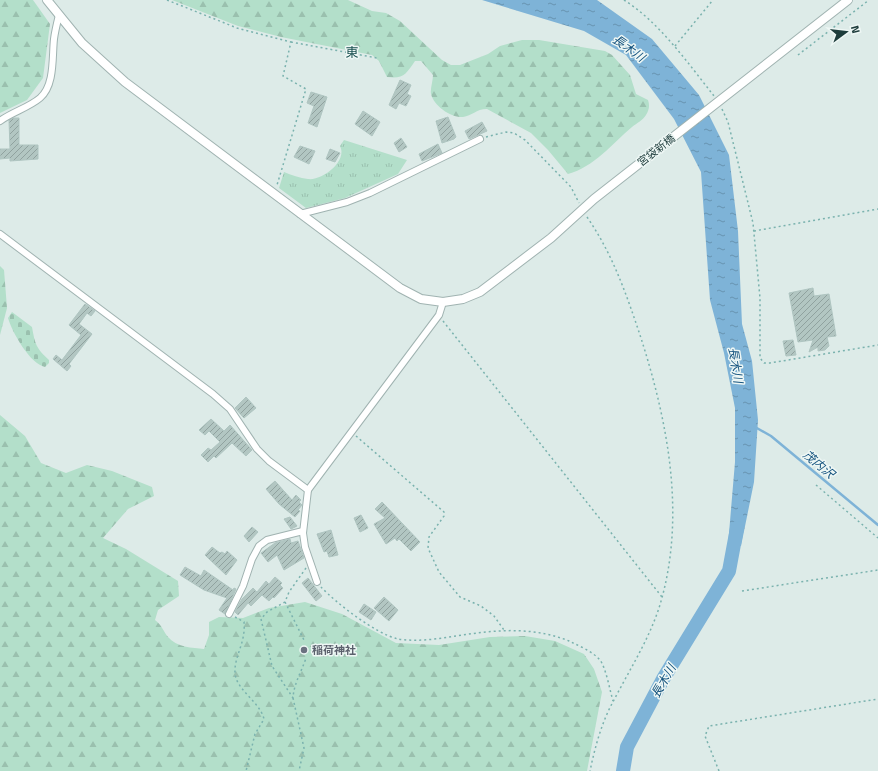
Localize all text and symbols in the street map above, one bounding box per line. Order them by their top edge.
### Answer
north arrow [826,12,866,52]
text: N [847,24,864,35]
water label: 長木川 [609,30,651,67]
district label: 東 [345,42,359,62]
street label: 宮袋新橋 [634,130,678,170]
water label: 長木川 [724,346,749,386]
water label: 茂内沢 [799,445,840,484]
place label: 稲荷神社 [312,642,356,658]
marker: 稲荷神社 [299,645,309,655]
water label: 長木川 [646,659,681,701]

